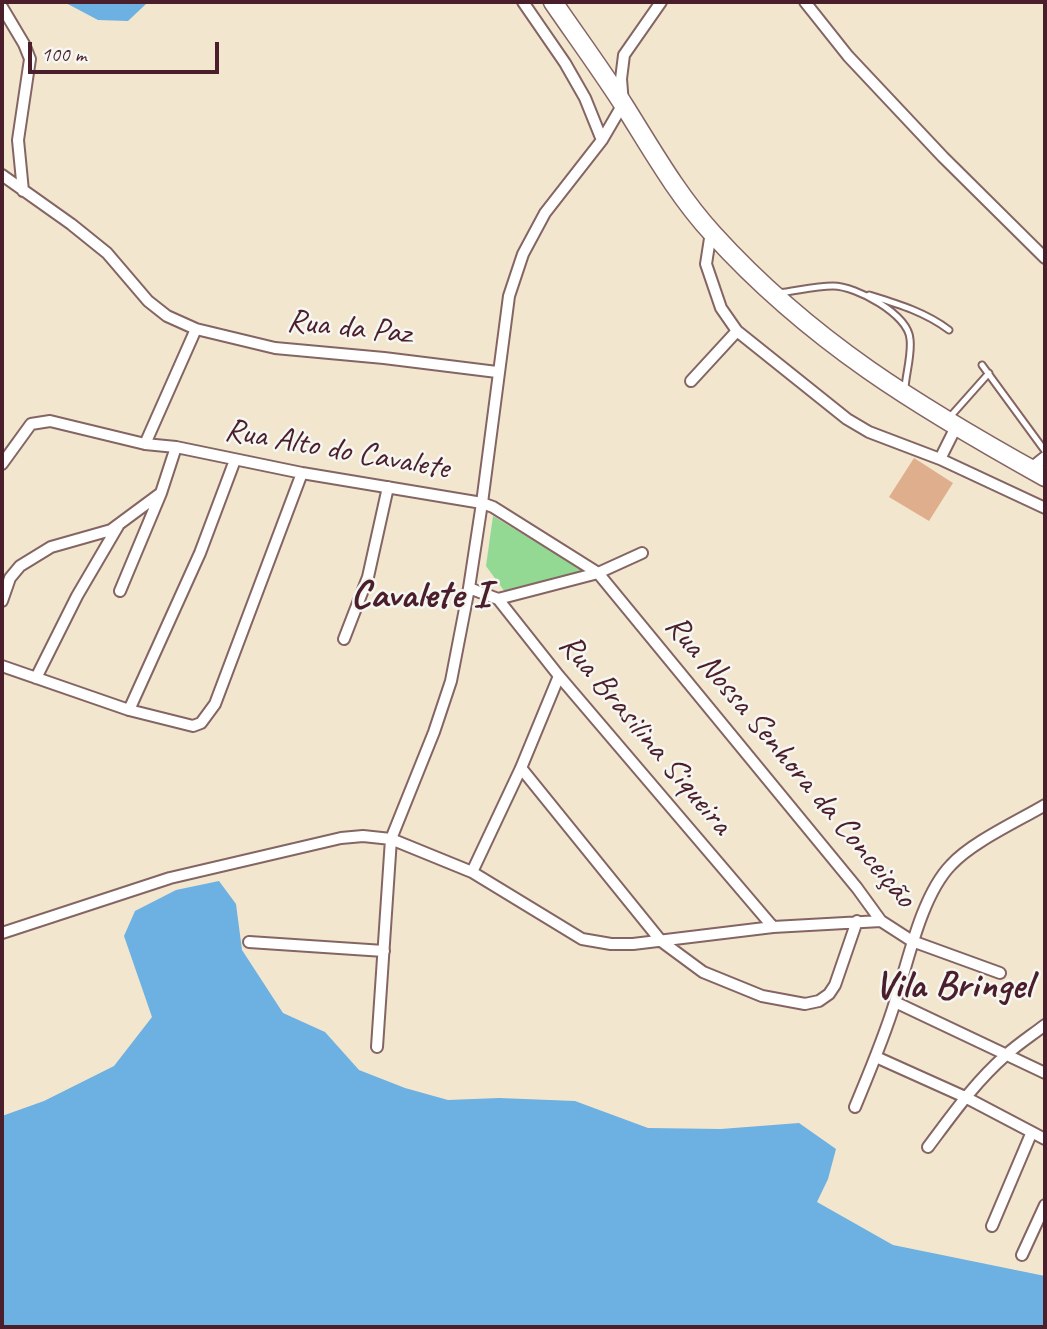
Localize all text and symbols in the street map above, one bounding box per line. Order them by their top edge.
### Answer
scale bar [32,28,222,72]
text: 100 m [41,41,86,67]
street label: Rua da Paz [285,302,413,354]
street label: Rua Alto do Cavalete [222,411,452,489]
district label: Cavalete I [351,573,489,621]
street label: Rua Nossa Senhora da Conceição [656,608,924,916]
street label: Rua Brasilina Siqueira [550,627,740,843]
district label: Vila Bringel [874,963,1032,1011]

